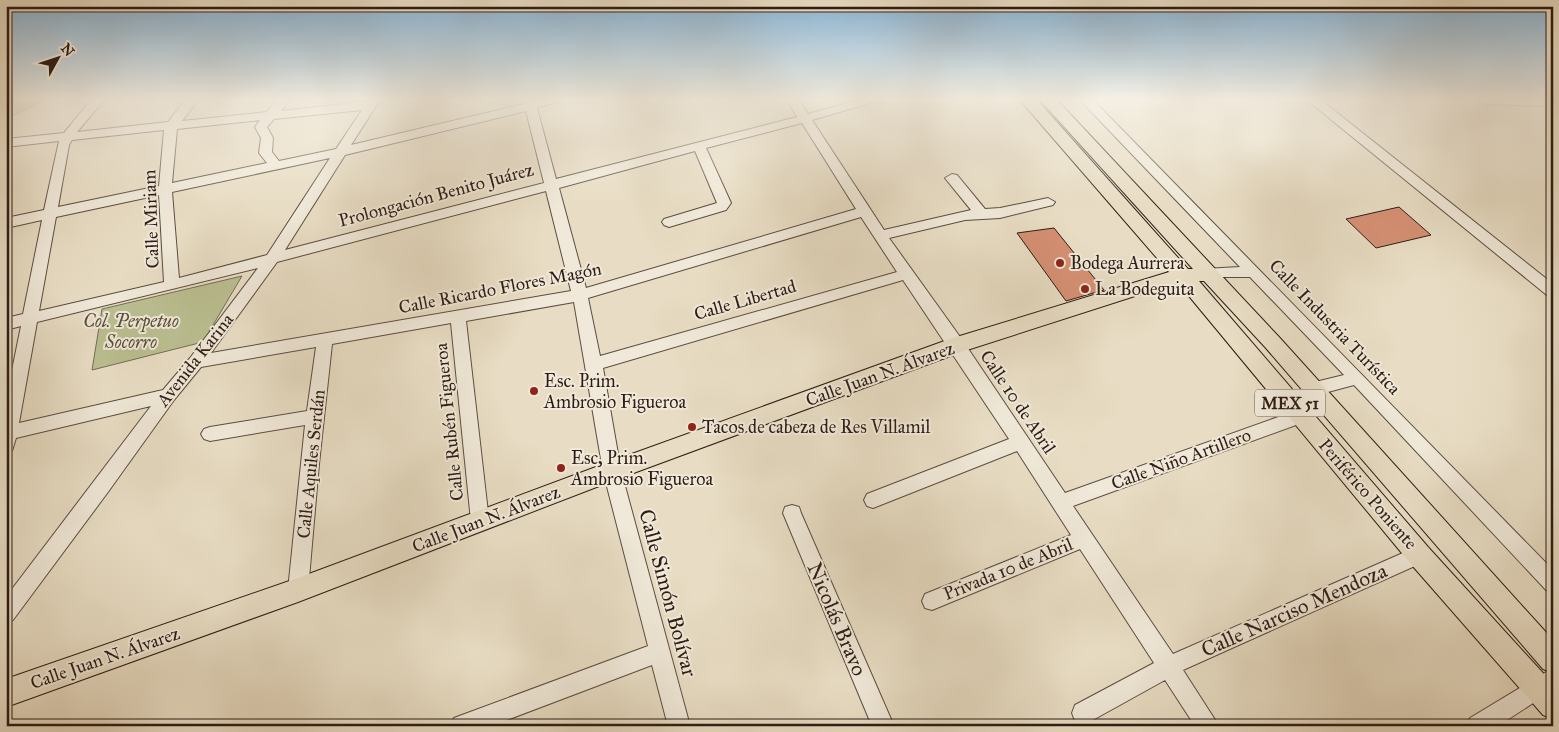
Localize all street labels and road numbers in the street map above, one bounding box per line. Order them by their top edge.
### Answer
street label: Prolongación Benito Juárez [336,158,536,233]
street label: Calle Miriam [138,169,164,269]
street label: Calle Industria Turística [1265,255,1406,399]
street label: Calle Ricardo Flores Magón [397,257,604,319]
street label: Calle Libertad [691,275,799,325]
street label: Avenida Karina [151,309,238,412]
street label: Calle Juan N. Álvarez [802,335,958,412]
street label: Calle Rubén Figueroa [430,341,469,502]
street label: Calle 10 de Abril [975,346,1061,458]
street label: Calle Aquiles Serdán [292,388,331,540]
road number: MEX 51 [1255,389,1325,416]
street label: Calle Niño Artillero [1108,424,1254,494]
street label: Periférico Poniente [1314,434,1422,554]
street label: Calle Juan N. Álvarez [408,479,563,558]
street label: Calle Simón Bolívar [633,506,703,680]
street label: Privada 10 de Abril [940,533,1076,605]
street label: Calle Narciso Mendoza [1197,557,1391,663]
street label: Nicolás Bravo [801,558,873,680]
street label: Calle Juan N. Álvarez [27,620,183,695]

